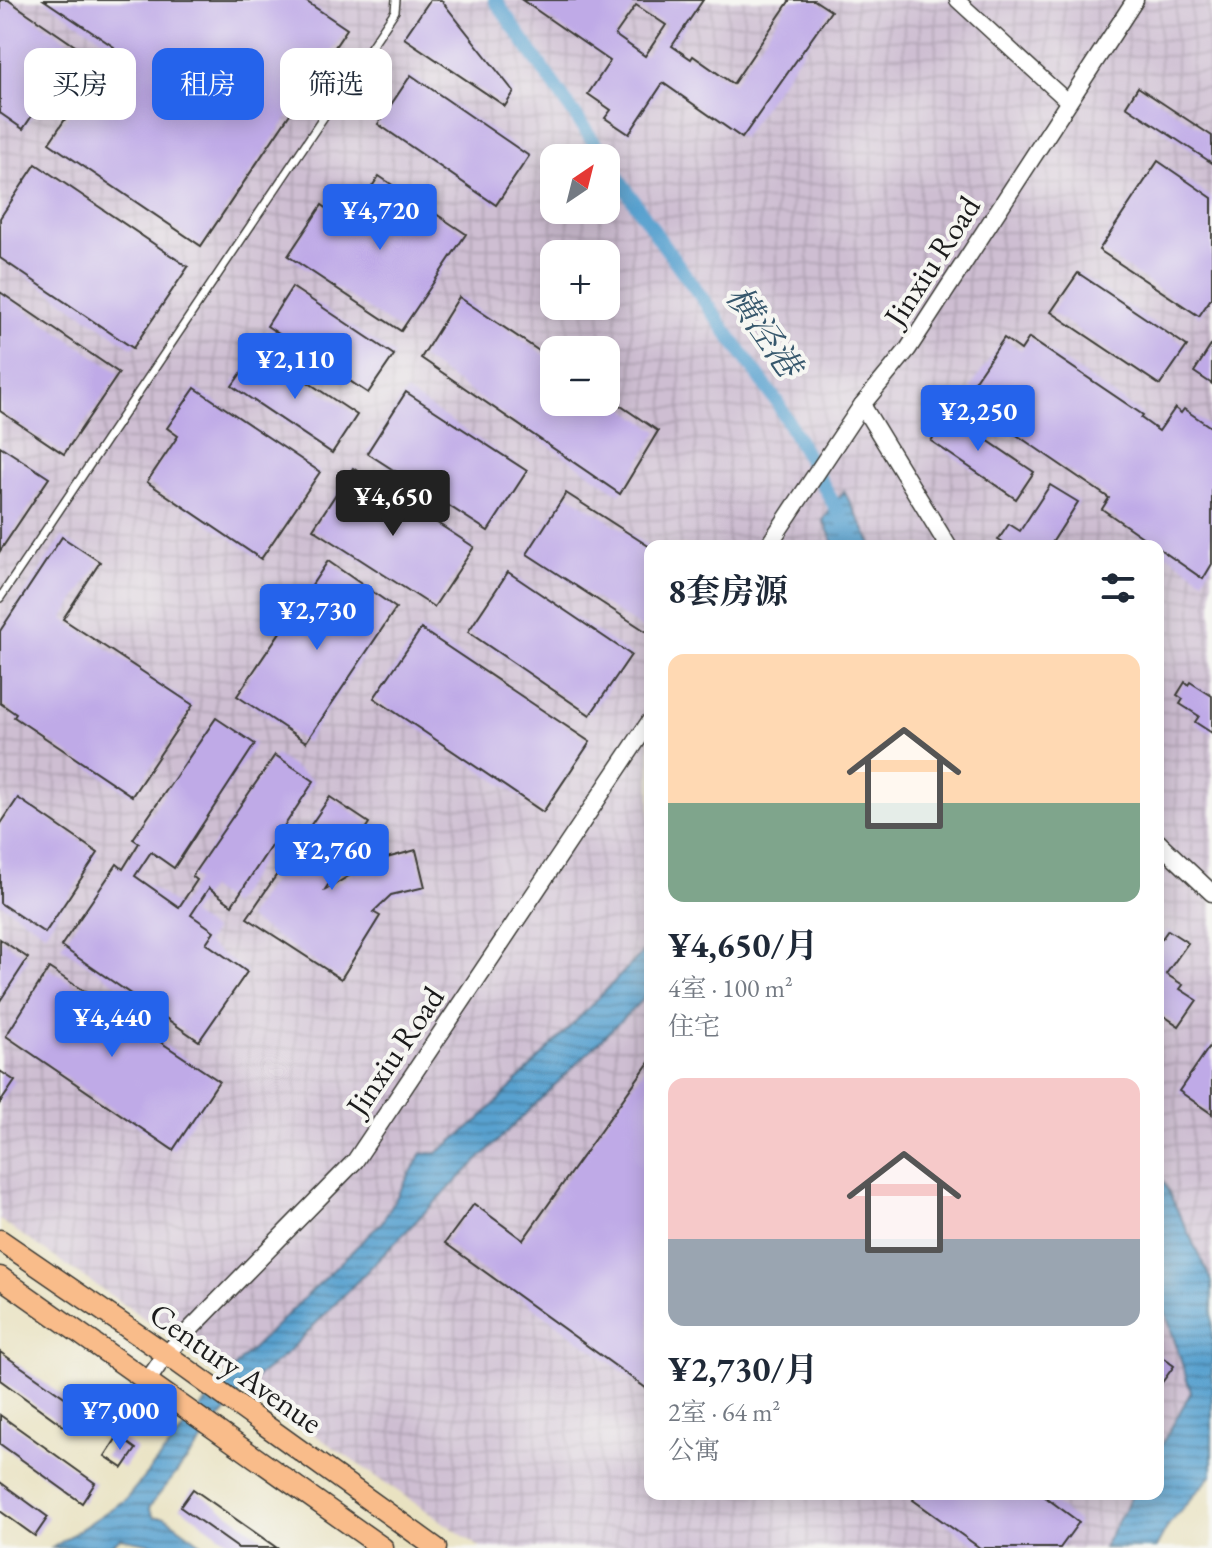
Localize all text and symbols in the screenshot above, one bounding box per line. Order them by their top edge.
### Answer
chip: 买房 [24,48,136,120]
chip: 租房 [152,48,264,120]
chip: 筛选 [280,48,392,120]
north arrow [540,144,620,224]
map controls [540,144,620,416]
pin: ¥4,720 [315,184,445,252]
street label: Jinxiu Road [873,187,990,337]
text: ¥4,720 [341,193,419,227]
button: + [540,240,620,320]
water label: 横泾港 [717,277,814,389]
pin: ¥2,110 [230,333,360,401]
button: − [540,336,620,416]
text: ¥2,110 [256,342,334,376]
pin: ¥2,250 [913,385,1043,453]
text: ¥2,250 [939,394,1017,428]
pin: ¥4,650 [328,470,458,538]
text: ¥4,650 [354,479,432,513]
icon: filters [1096,566,1140,610]
text: 8套房源 [668,569,788,613]
pin: ¥2,730 [252,584,382,652]
text: ¥2,730 [278,593,356,627]
icon: home [832,706,976,850]
pin: ¥2,760 [267,824,397,892]
text: ¥2,760 [293,833,371,867]
text: ¥4,650/月 [668,923,818,967]
text: 4室 · 100 m² [668,971,793,1005]
street label: Jinxiu Road [335,977,454,1126]
pin: ¥4,440 [47,991,177,1059]
text: ¥4,440 [73,1000,151,1034]
text: 住宅 [668,1009,720,1043]
icon: home [832,1130,976,1274]
street label: Century Avenue [141,1293,331,1443]
text: ¥2,730/月 [668,1347,818,1391]
pin: ¥7,000 [55,1384,185,1452]
text: ¥7,000 [81,1393,159,1427]
text: 2室 · 64 m² [668,1395,780,1429]
text: 公寓 [668,1433,720,1467]

